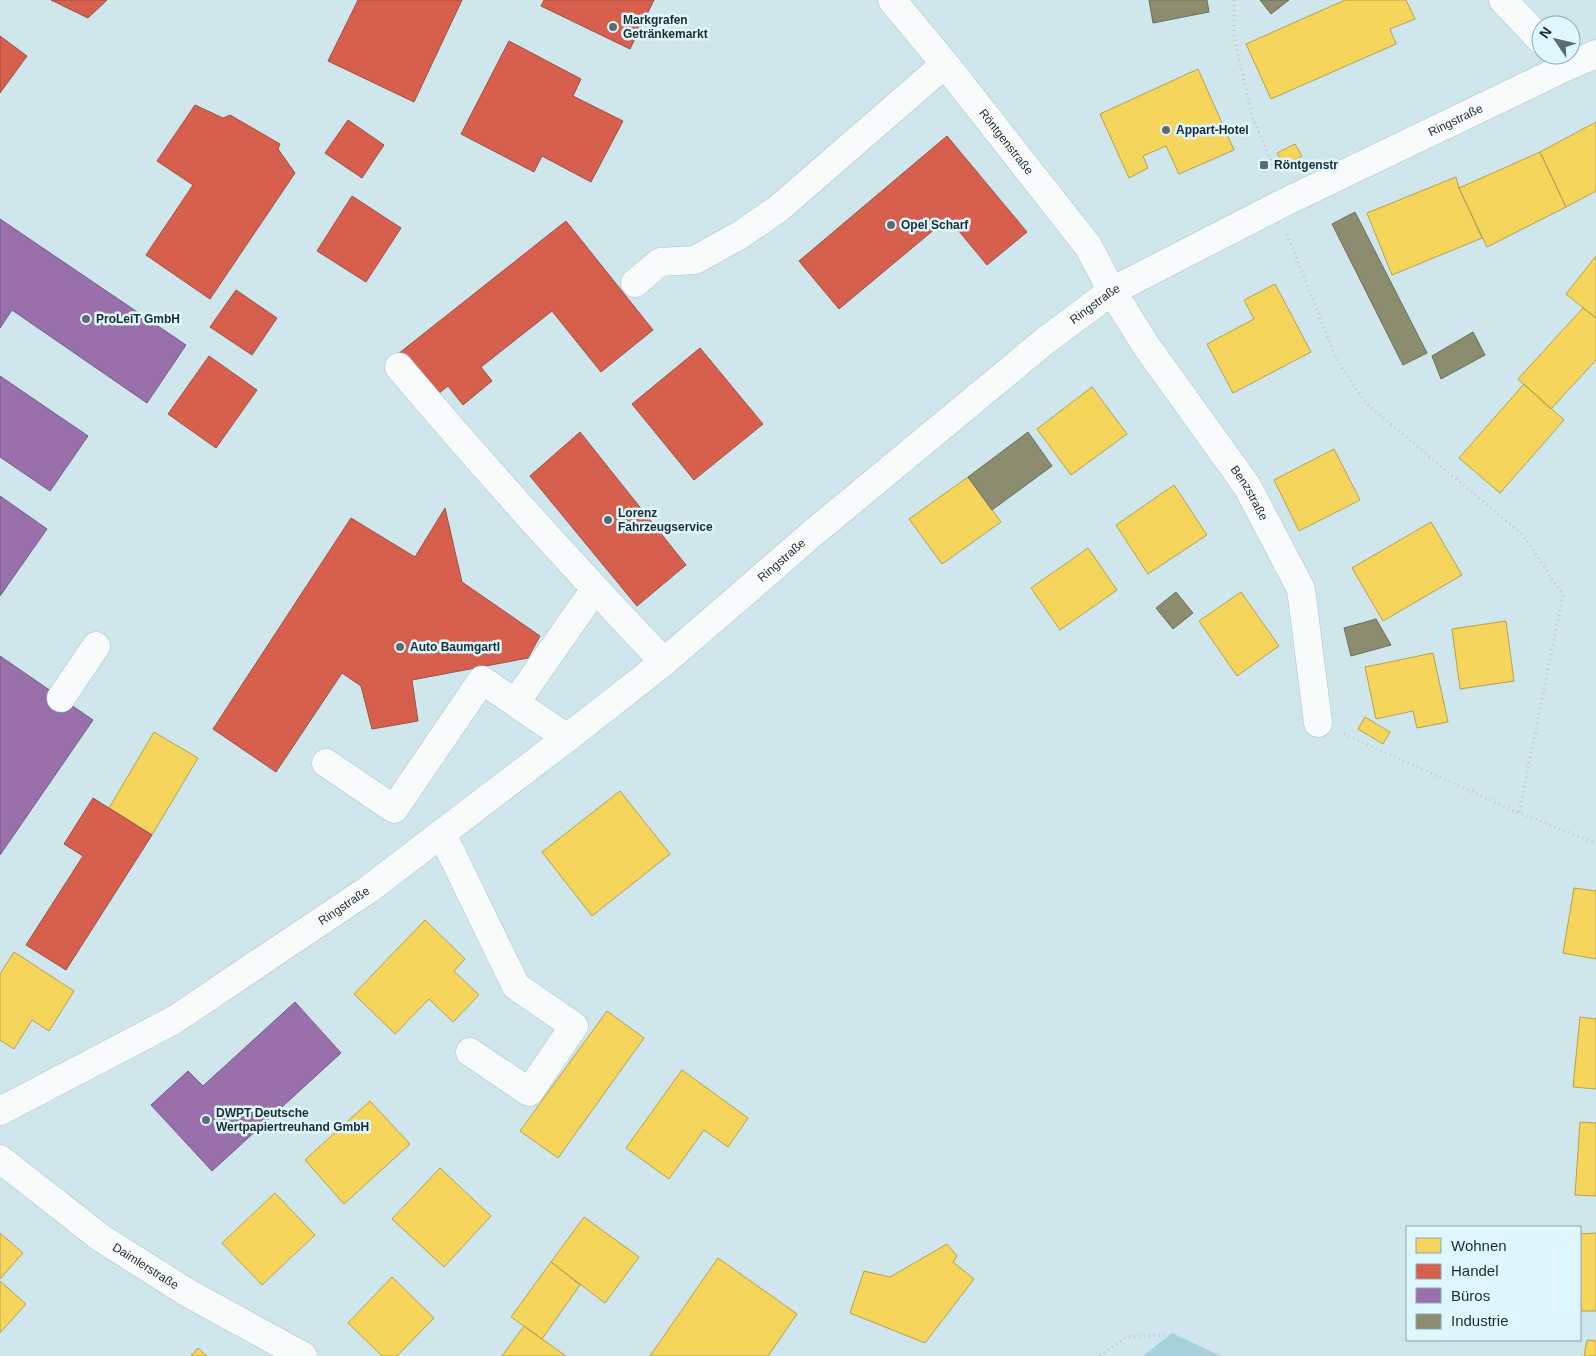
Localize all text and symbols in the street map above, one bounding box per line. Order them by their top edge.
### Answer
place label: Markgrafen Getränkemarkt [623,13,708,41]
north arrow [1531,15,1581,65]
marker: Markgrafen Getränkemarkt [607,21,619,33]
text: N [1536,24,1555,41]
street label: Ringstraße [1426,101,1485,139]
street label: Röntgenstraße [976,106,1036,178]
place label: Appart-Hotel [1176,123,1249,137]
marker: Appart-Hotel [1160,124,1172,136]
place label: Röntgenstr [1274,158,1338,172]
marker: Röntgenstr [1258,159,1270,171]
place label: Opel Scharf [901,218,969,232]
marker: Opel Scharf [885,219,897,231]
street label: Ringstraße [1067,281,1123,327]
place label: ProLeiT GmbH [96,312,180,326]
marker: ProLeiT GmbH [80,313,92,325]
street label: Benzstraße [1228,463,1271,523]
place label: Lorenz Fahrzeugservice [618,506,713,534]
marker: Lorenz Fahrzeugservice [602,514,614,526]
street label: Ringstraße [755,535,809,585]
place label: Auto Baumgartl [410,640,500,654]
marker: Auto Baumgartl [394,641,406,653]
street label: Ringstraße [316,884,372,928]
place label: DWPT Deutsche Wertpapiertreuhand GmbH [216,1106,369,1134]
marker: DWPT Deutsche Wertpapiertreuhand GmbH [200,1114,212,1126]
legend [1406,1226,1581,1341]
text: Wohnen [1451,1237,1507,1254]
street label: Daimlerstraße [110,1240,182,1292]
text: Handel [1451,1262,1499,1279]
text: Büros [1451,1287,1490,1304]
text: Industrie [1451,1312,1509,1329]

